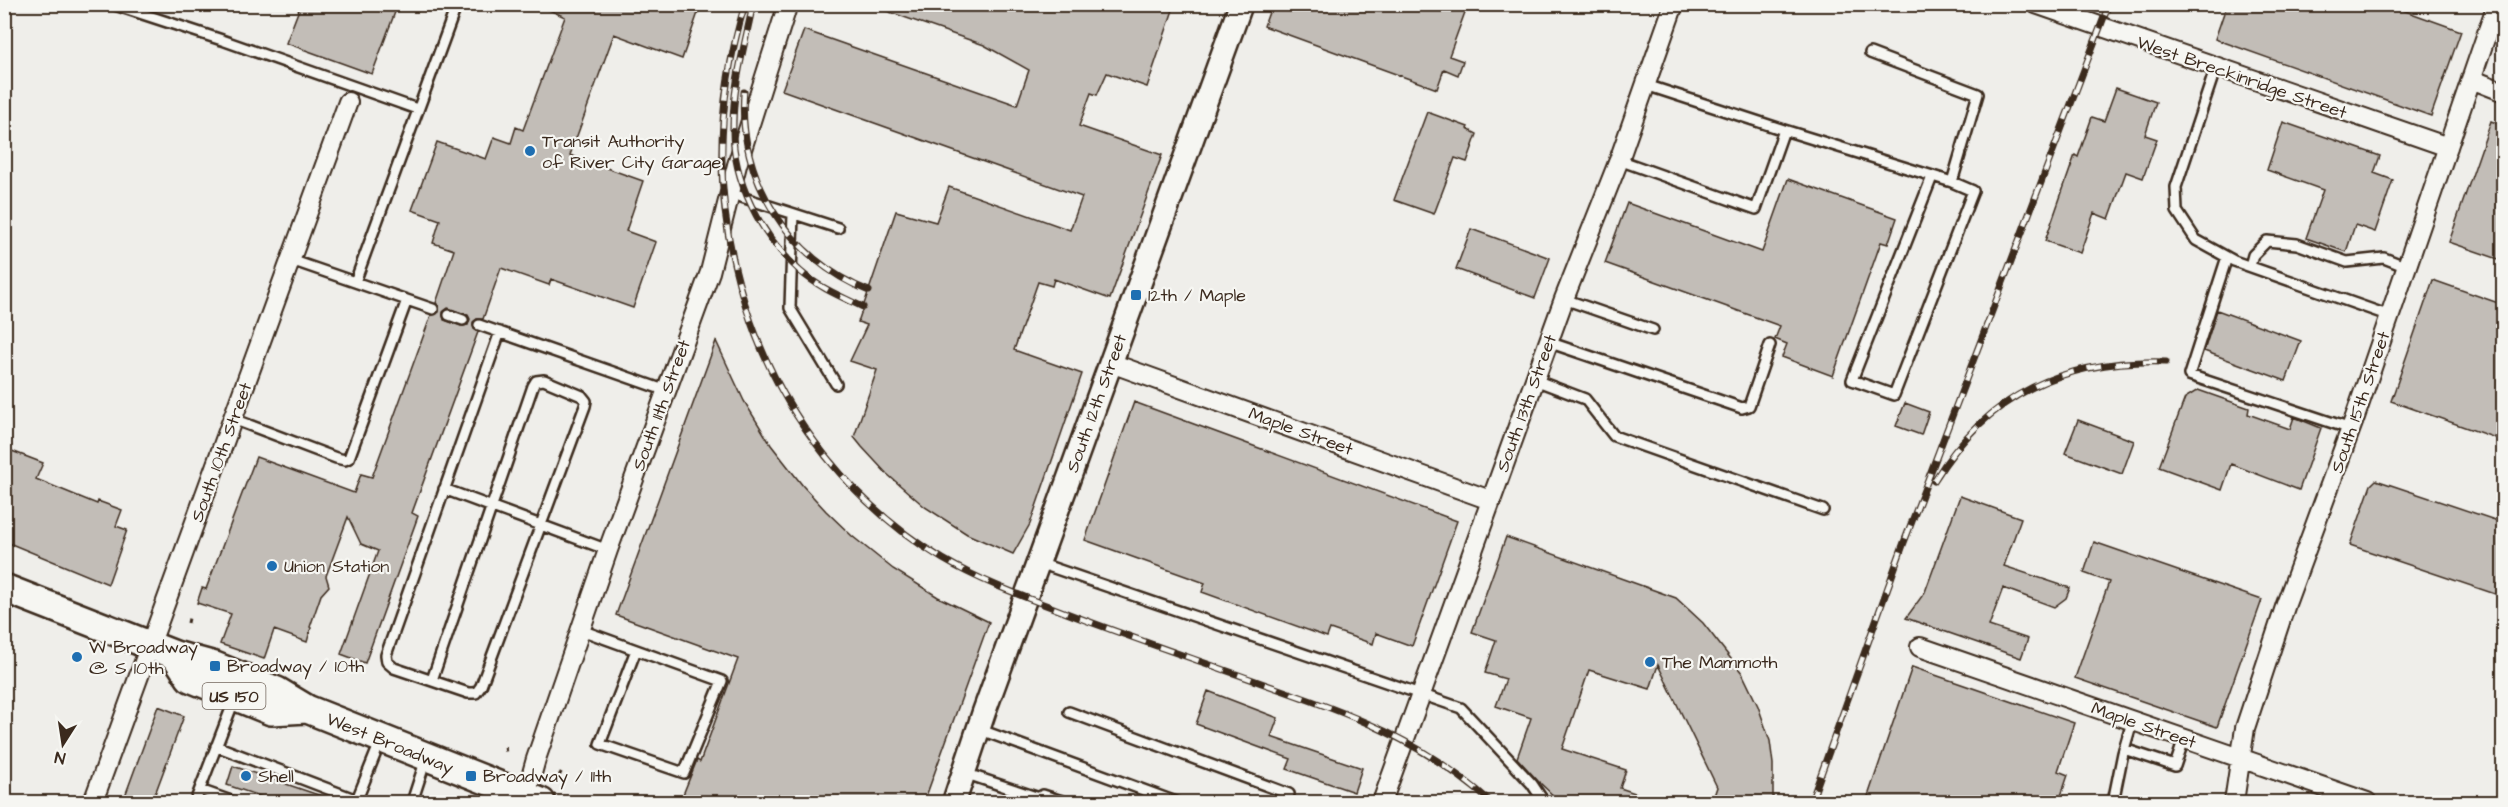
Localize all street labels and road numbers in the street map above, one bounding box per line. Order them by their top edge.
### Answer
street label: West Breckinridge Street [2133,30,2351,126]
street label: South 15th Street [2325,327,2397,476]
street label: South 12th Street [1060,330,1133,476]
street label: South 13th Street [1490,330,1563,475]
street label: South 11th Street [626,335,697,474]
street label: South 10th Street [185,378,259,525]
street label: Maple Street [1245,401,1357,462]
road number: US 150 [202,683,266,709]
street label: Maple Street [2088,696,2200,755]
street label: West Broadway [322,707,457,781]

